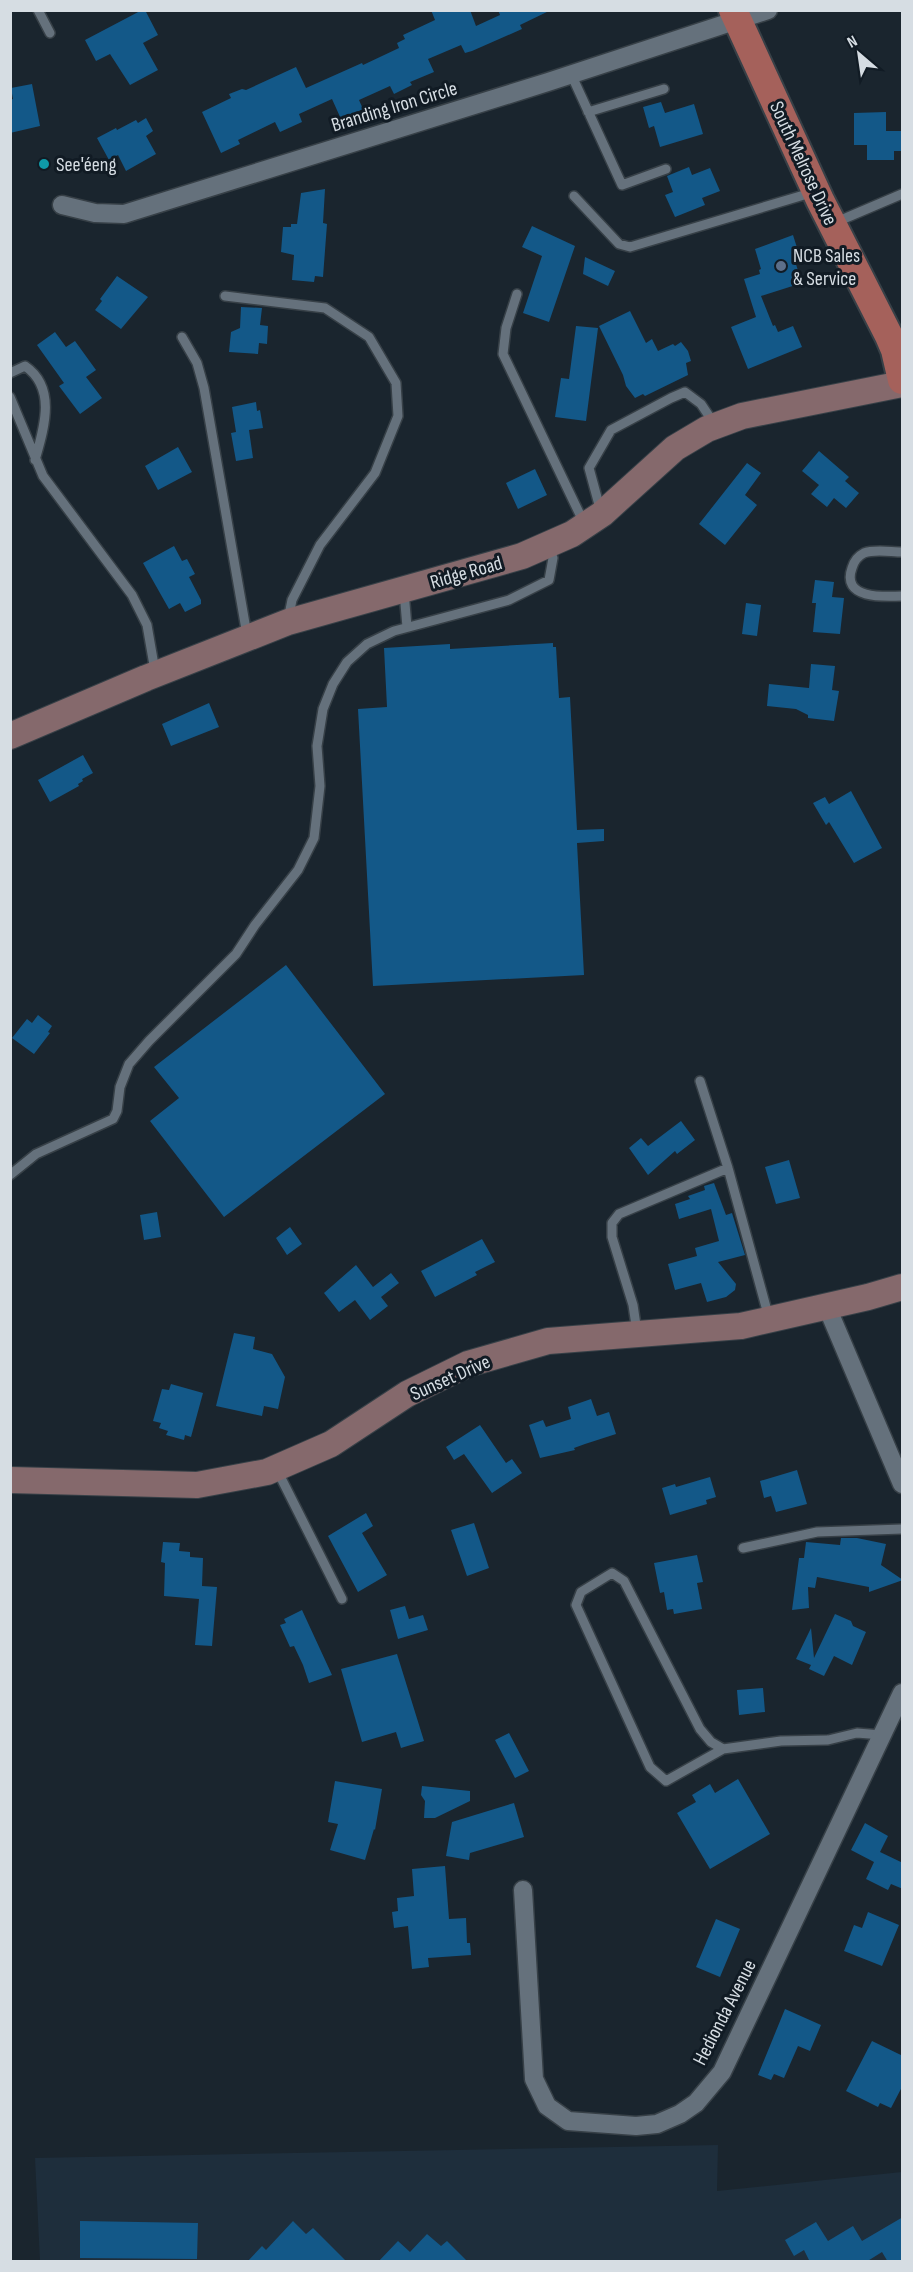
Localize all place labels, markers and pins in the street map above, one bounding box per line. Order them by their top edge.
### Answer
place label: See'éeng [56,153,116,177]
marker: See'éeng [37,157,51,171]
place label: NCB Sales & Service [793,244,860,291]
marker: NCB Sales & Service [774,259,788,273]

